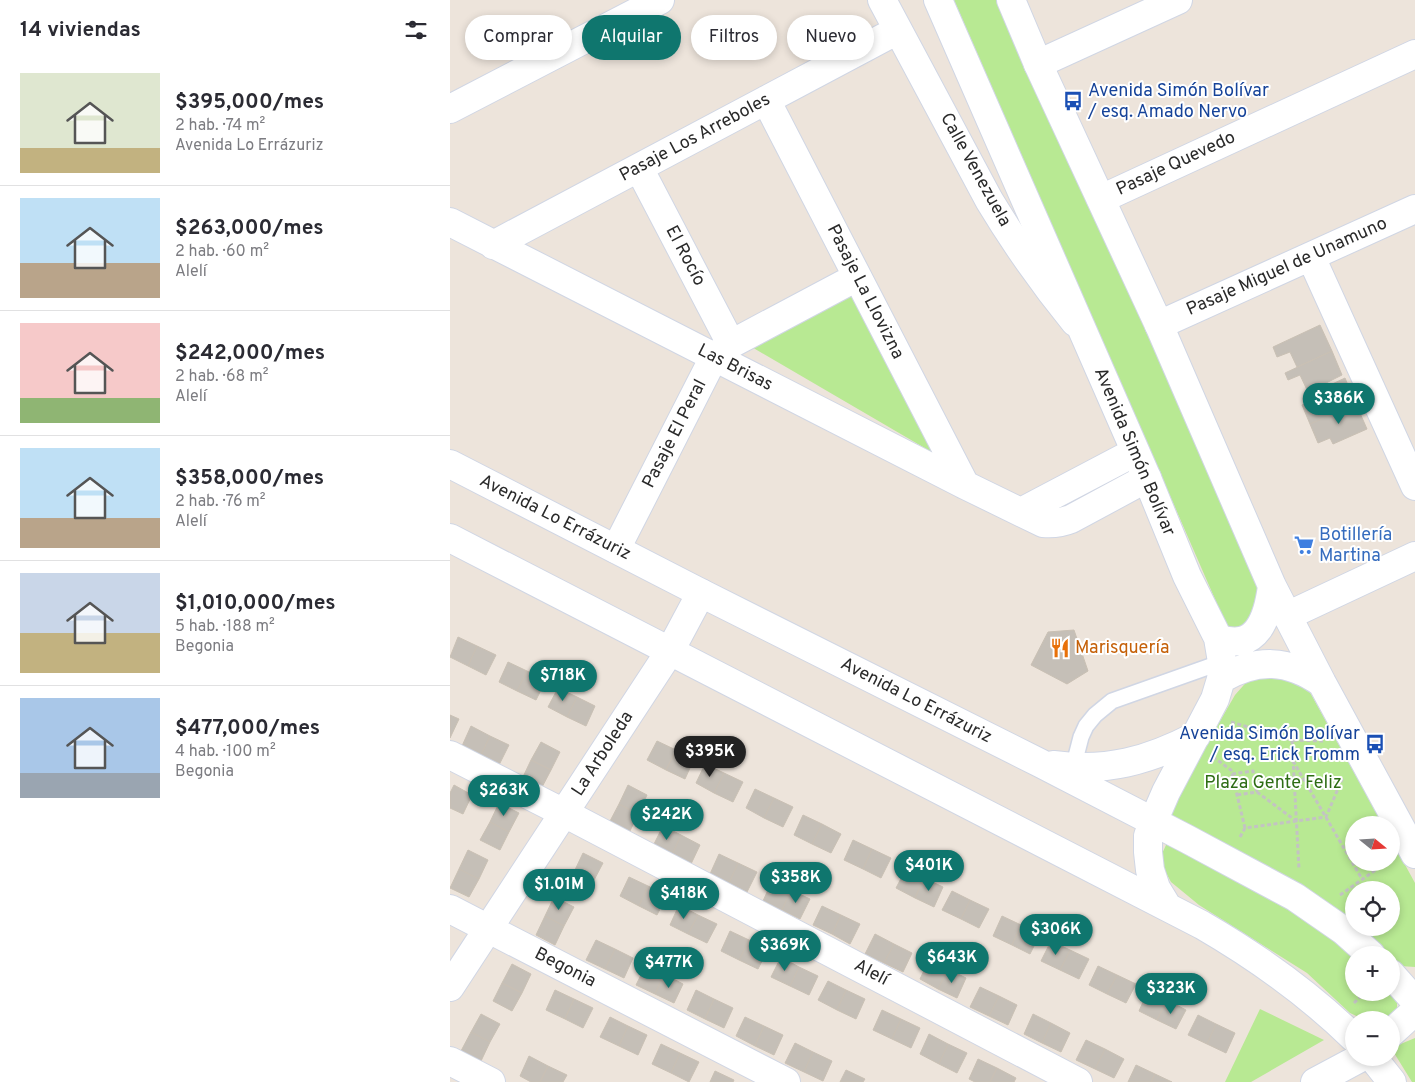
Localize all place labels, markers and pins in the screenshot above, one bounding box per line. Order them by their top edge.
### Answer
place label: Avenida Simón Bolívar / esq. Amado Nervo [1087,80,1269,124]
bus stop icon: Avenida Simón Bolívar / esq. Amado Nervo [1062,90,1084,112]
pin: $386K [1304,382,1374,425]
place label: Botillería Martina [1319,524,1392,568]
supermarket icon: Botillería Martina [1293,534,1315,556]
restaurant icon: Marisquería [1049,637,1071,659]
place label: Marisquería [1075,637,1169,660]
pin: $718K [528,660,598,702]
place label: Avenida Simón Bolívar / esq. Erick Fromm [1179,723,1360,767]
bus stop icon: Avenida Simón Bolívar / esq. Erick Fromm [1364,733,1386,755]
pin: $395K [675,736,745,778]
pin: $263K [469,774,539,817]
pin: $242K [632,798,702,841]
pin: $401K [894,850,964,892]
pin: $358K [761,862,831,904]
pin: $1.01M [518,868,600,911]
pin: $418K [649,878,719,920]
pin: $306K [1021,914,1091,956]
pin: $369K [750,930,820,972]
pin: $643K [917,942,987,984]
pin: $477K [634,946,704,989]
pin: $323K [1136,972,1206,1015]

